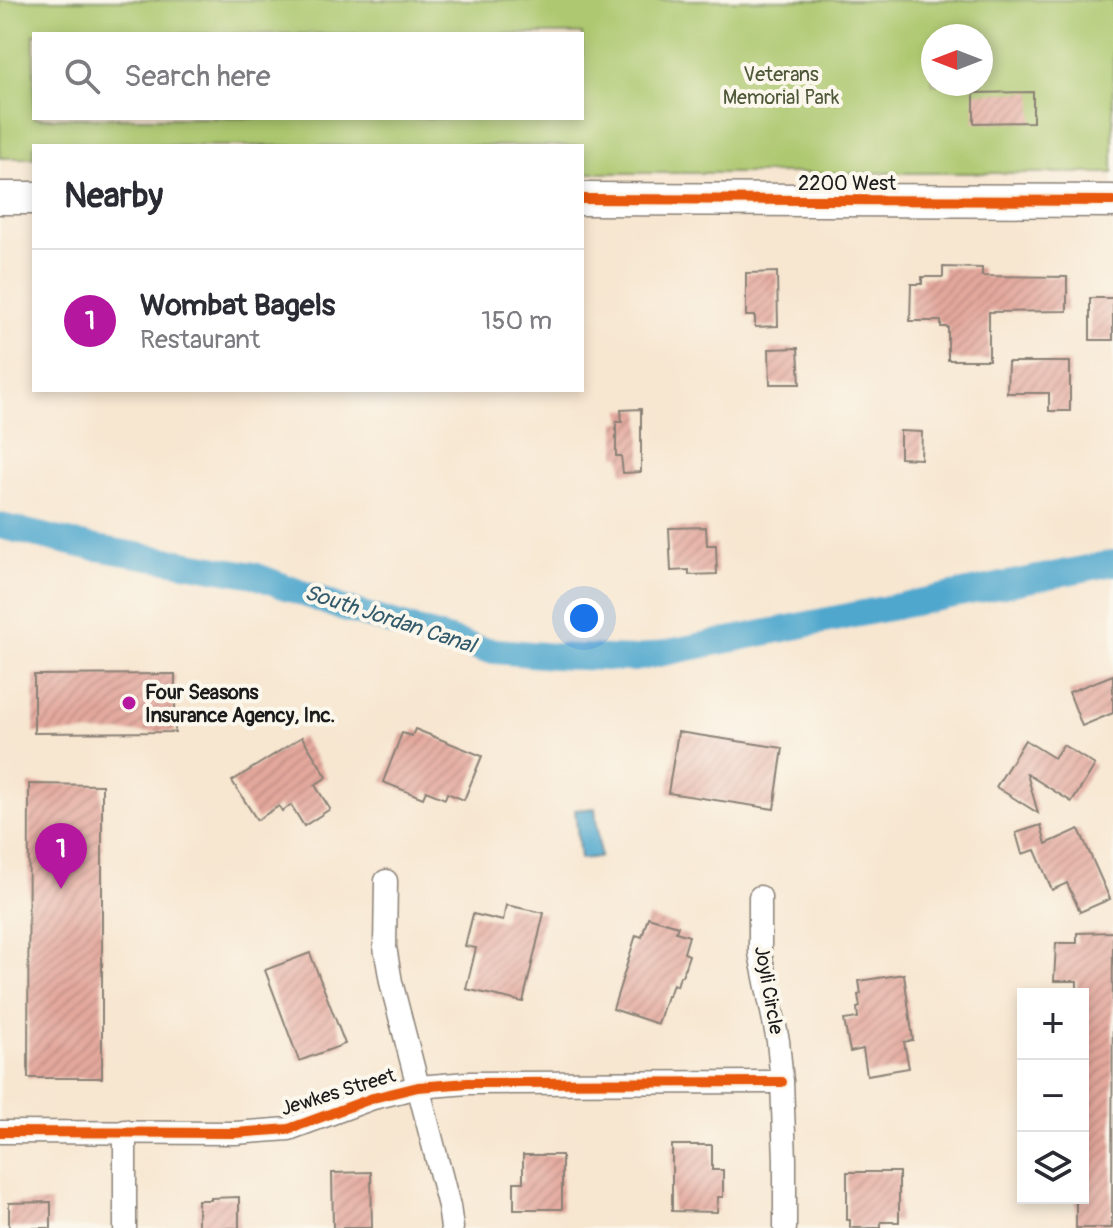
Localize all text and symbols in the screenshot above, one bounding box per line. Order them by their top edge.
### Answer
north arrow [921,24,993,96]
search box [32,32,584,120]
icon: search [60,54,104,98]
text: Search here [124,58,271,95]
park label: Veterans Memorial Park [723,62,840,110]
street label: 2200 West [798,171,897,196]
text: Nearby [64,175,163,218]
text: Wombat Bagels [140,287,335,324]
text: 1 [85,305,95,337]
text: 150 m [481,305,552,337]
text: Restaurant [140,324,260,356]
water label: South Jordan Canal [301,578,482,661]
your location [564,598,604,638]
place label: Four Seasons Insurance Agency, Inc. [145,680,335,728]
marker: Four Seasons Insurance Agency, Inc. [120,694,138,712]
pin: 1 [35,823,87,889]
street label: Joyli Circle [749,944,789,1036]
map controls [1017,988,1089,1204]
button: + [1017,988,1089,1060]
button: − [1017,1060,1089,1132]
street label: Jewkes Street [278,1062,399,1121]
button: layers [1017,1132,1089,1204]

